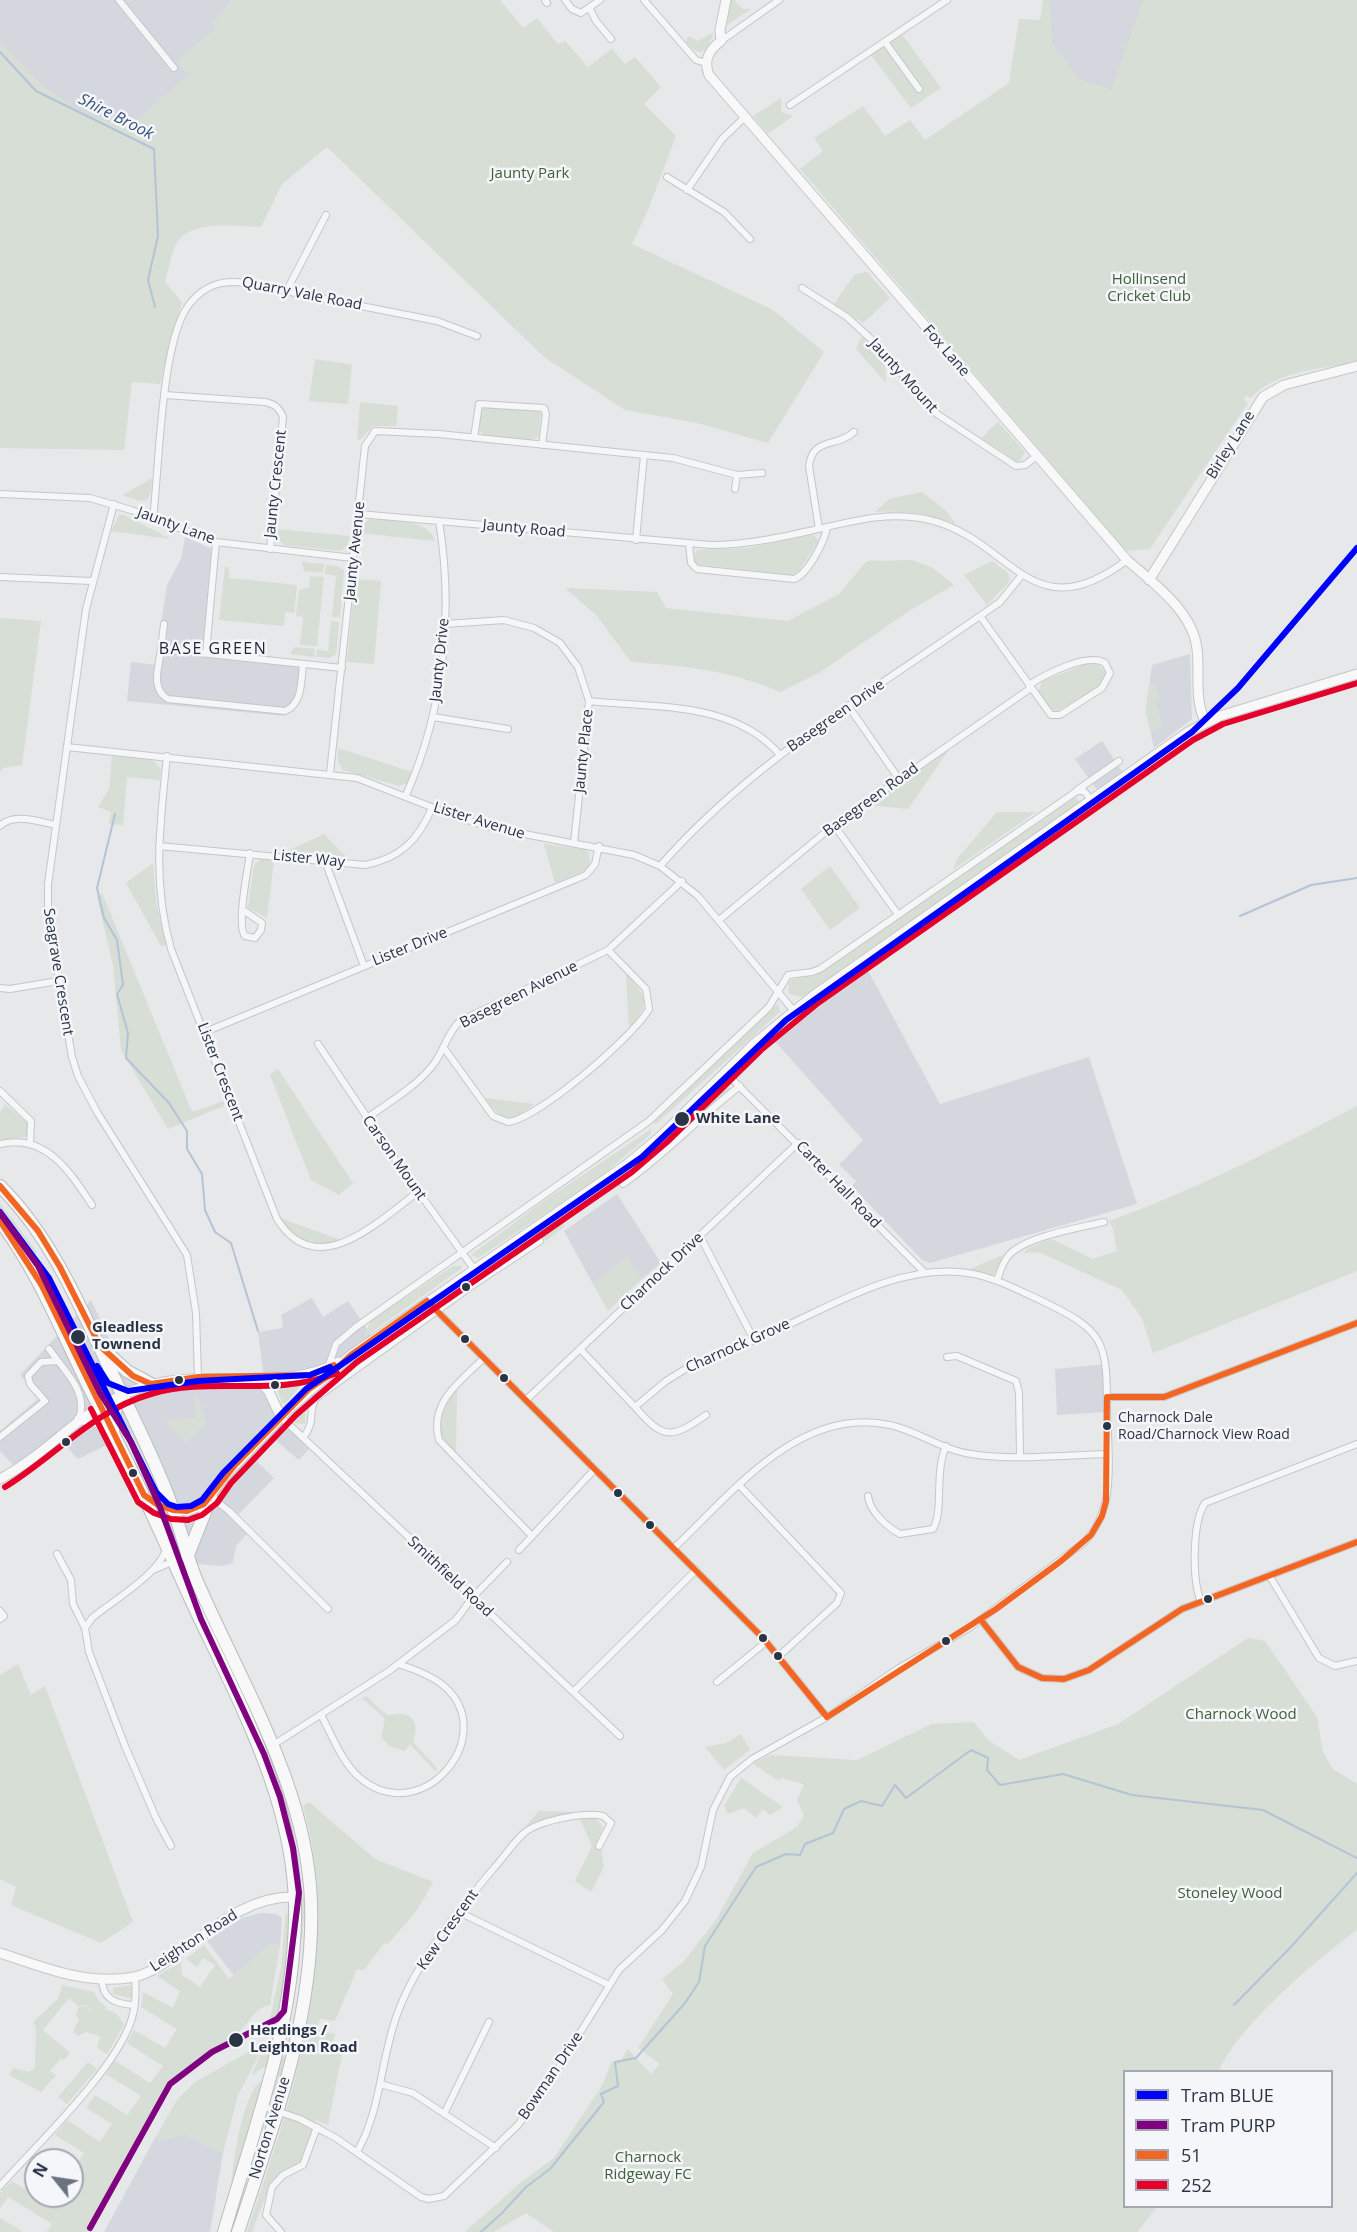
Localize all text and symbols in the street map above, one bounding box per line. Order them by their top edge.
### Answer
water label: Shire Brook [75,90,157,144]
park label: Jaunty Park [491,165,569,183]
park label: Hollinsend Cricket Club [1107,271,1191,306]
street label: Quarry Vale Road [240,274,364,314]
street label: Fox Lane [919,322,973,380]
street label: Jaunty Mount [865,335,941,417]
street label: Birley Lane [1203,408,1259,482]
street label: Jaunty Crescent [261,429,291,539]
street label: Jaunty Avenue [341,500,369,602]
street label: Jaunty Lane [135,504,217,548]
street label: Jaunty Road [482,516,566,542]
street label: Jaunty Drive [427,617,453,703]
district label: BASE GREEN [159,639,267,659]
street label: Basegreen Drive [784,676,888,756]
street label: Jaunty Place [571,708,597,794]
street label: Basegreen Road [820,759,922,841]
street label: Lister Avenue [431,799,527,843]
street label: Lister Way [272,846,346,872]
street label: Seagrave Crescent [39,907,77,1037]
street label: Lister Drive [370,924,450,970]
street label: Basegreen Avenue [457,957,581,1033]
street label: Lister Crescent [193,1020,247,1124]
marker: White Lane [673,1110,691,1128]
place label: White Lane [696,1110,780,1128]
street label: Carson Mount [358,1112,430,1204]
street label: Carter Hall Road [792,1138,884,1232]
street label: Charnock Drive [617,1229,707,1315]
unlabelled marker [460,1281,472,1293]
street label: Charnock Grove [683,1315,793,1377]
place label: Gleadless Townend [92,1319,163,1354]
marker: Gleadless Townend [69,1328,87,1346]
unlabelled marker [459,1333,471,1345]
unlabelled marker [498,1372,510,1384]
unlabelled marker [173,1374,185,1386]
unlabelled marker [269,1379,281,1391]
place label: Charnock Dale Road/Charnock View Road [1118,1410,1290,1442]
marker: Charnock Dale Road/Charnock View Road [1101,1420,1113,1432]
unlabelled marker [60,1436,72,1448]
unlabelled marker [127,1467,139,1479]
unlabelled marker [612,1487,624,1499]
unlabelled marker [644,1519,656,1531]
street label: Smithfield Road [404,1533,496,1621]
unlabelled marker [1202,1593,1214,1605]
unlabelled marker [757,1632,769,1644]
unlabelled marker [940,1635,952,1647]
unlabelled marker [772,1650,784,1662]
park label: Charnock Wood [1185,1706,1297,1724]
park label: Stoneley Wood [1178,1885,1282,1903]
street label: Kew Crescent [414,1886,482,1974]
street label: Leighton Road [147,1906,241,1976]
place label: Herdings / Leighton Road [250,2022,358,2057]
street label: Bowman Drive [515,2029,587,2123]
marker: Herdings / Leighton Road [227,2031,245,2049]
legend [1123,2070,1333,2208]
street label: Norton Avenue [246,2075,294,2181]
text: Tram BLUE [1181,2083,1274,2107]
text: Tram PURP [1181,2113,1276,2137]
text: 51 [1181,2143,1202,2167]
north arrow [24,2148,84,2208]
park label: Charnock Ridgeway FC [604,2149,692,2184]
text: N [27,2159,53,2181]
text: 252 [1181,2173,1212,2197]

